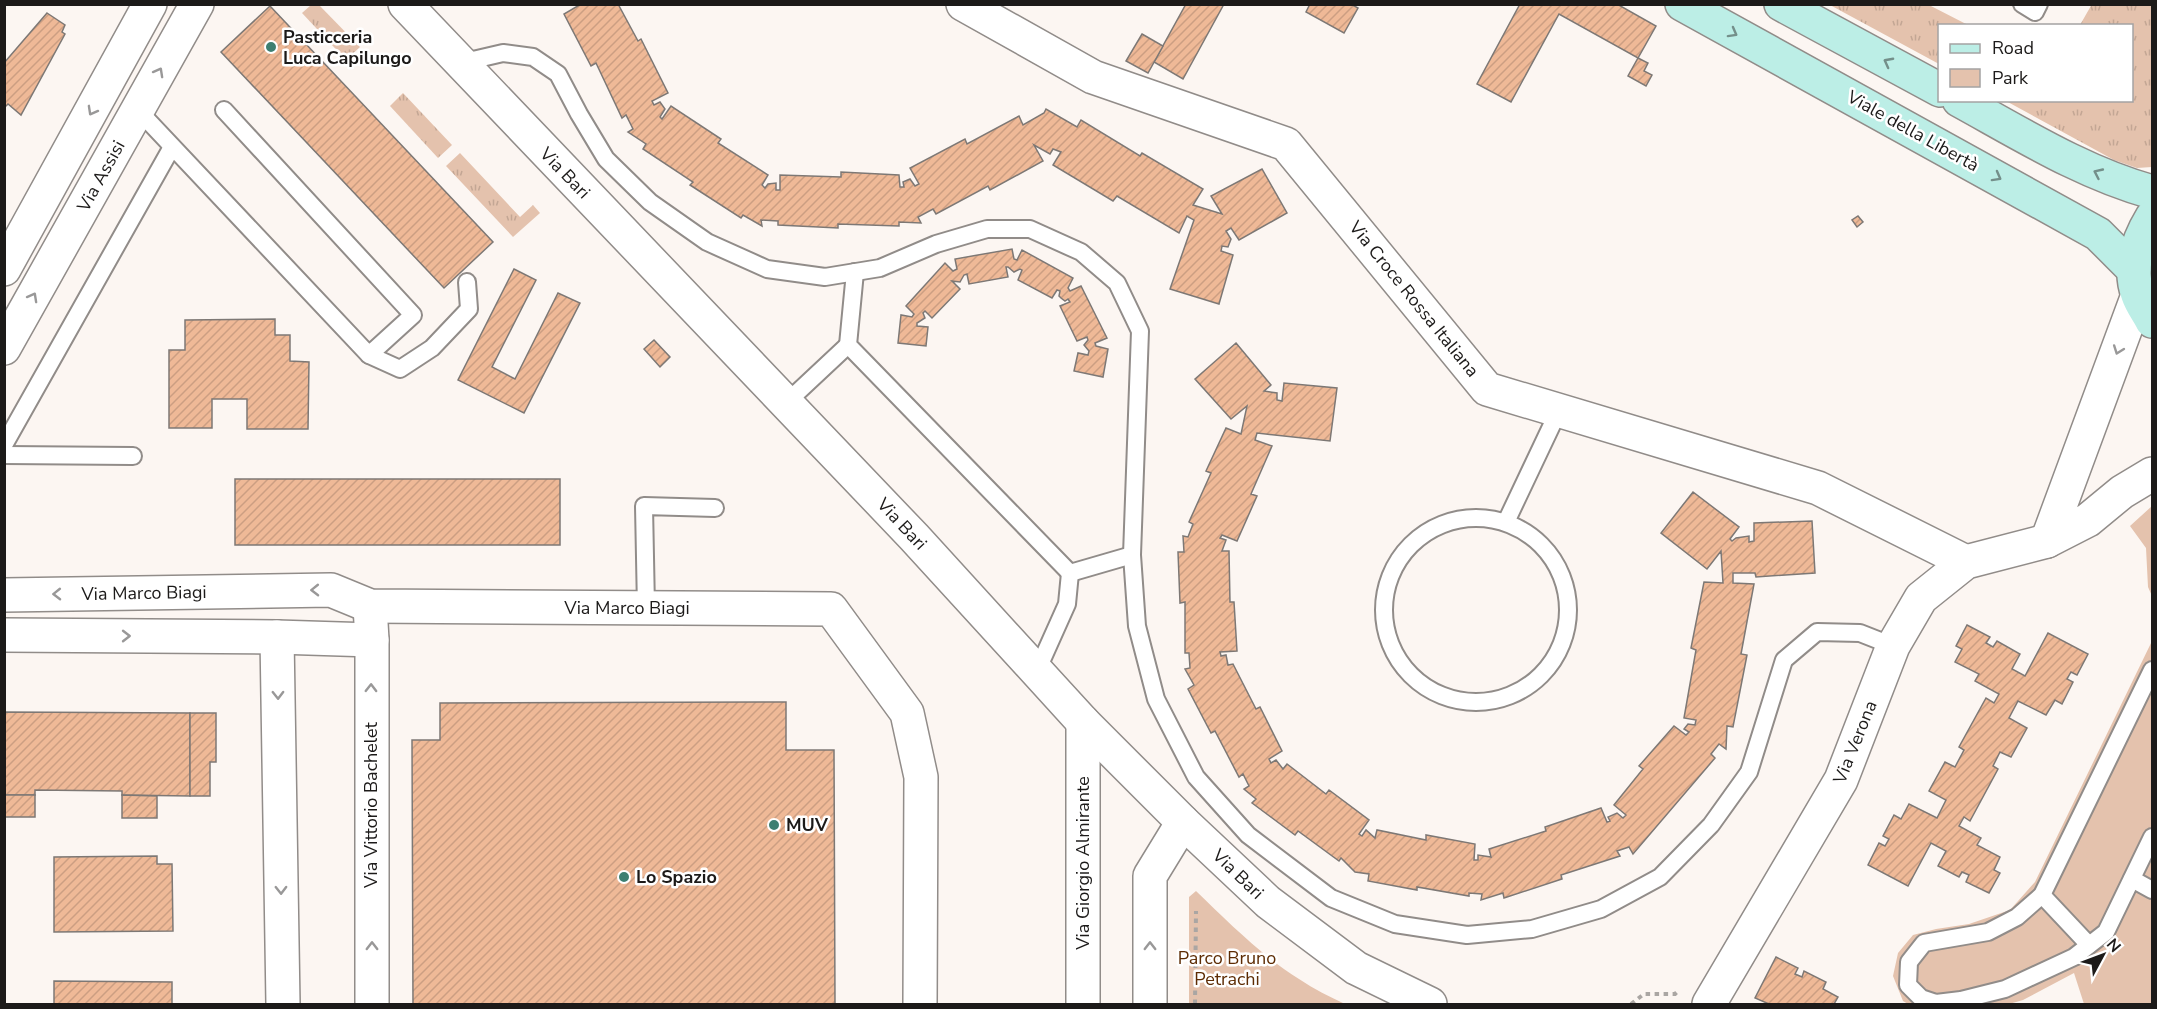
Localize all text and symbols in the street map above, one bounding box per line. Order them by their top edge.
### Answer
legend [1938,24,2133,102]
place label: Pasticceria Luca Capilungo [283,25,412,70]
one-way arrow [1727,26,1738,37]
text: Road [1992,36,2034,60]
marker: Pasticceria Luca Capilungo [264,40,278,54]
one-way arrow [1884,58,1894,69]
text: Park [1992,66,2029,90]
one-way arrow [152,68,163,78]
street label: Viale della Libertà [1842,84,1983,177]
one-way arrow [87,105,99,115]
street label: Via Assisi [71,136,130,217]
street label: Via Bari [534,141,596,204]
one-way arrow [2093,168,2104,180]
one-way arrow [1990,170,2001,181]
street label: Via Croce Rossa Italiana [1343,215,1484,382]
one-way arrow [26,293,37,303]
one-way arrow [2112,344,2125,355]
street label: Via Bari [871,492,932,555]
street label: Via Marco Biagi [80,580,207,606]
one-way arrow [310,584,319,596]
one-way arrow [52,588,61,600]
street label: Via Marco Biagi [563,596,690,620]
one-way arrow [121,629,130,642]
one-way arrow [365,684,377,693]
one-way arrow [272,691,284,700]
street label: Via Verona [1827,697,1883,788]
street label: Via Vittorio Bachelet [359,721,383,889]
street label: Via Giorgio Almirante [1071,776,1095,951]
place label: MUV [786,813,829,837]
marker: MUV [767,818,781,832]
street label: Via Bari [1206,843,1269,905]
place label: Lo Spazio [636,865,717,889]
marker: Lo Spazio [617,870,631,884]
one-way arrow [275,886,288,895]
north arrow [2073,925,2133,985]
text: N [2101,934,2126,958]
one-way arrow [366,942,378,951]
one-way arrow [1144,942,1156,951]
park label: Parco Bruno Petrachi [1178,946,1276,991]

